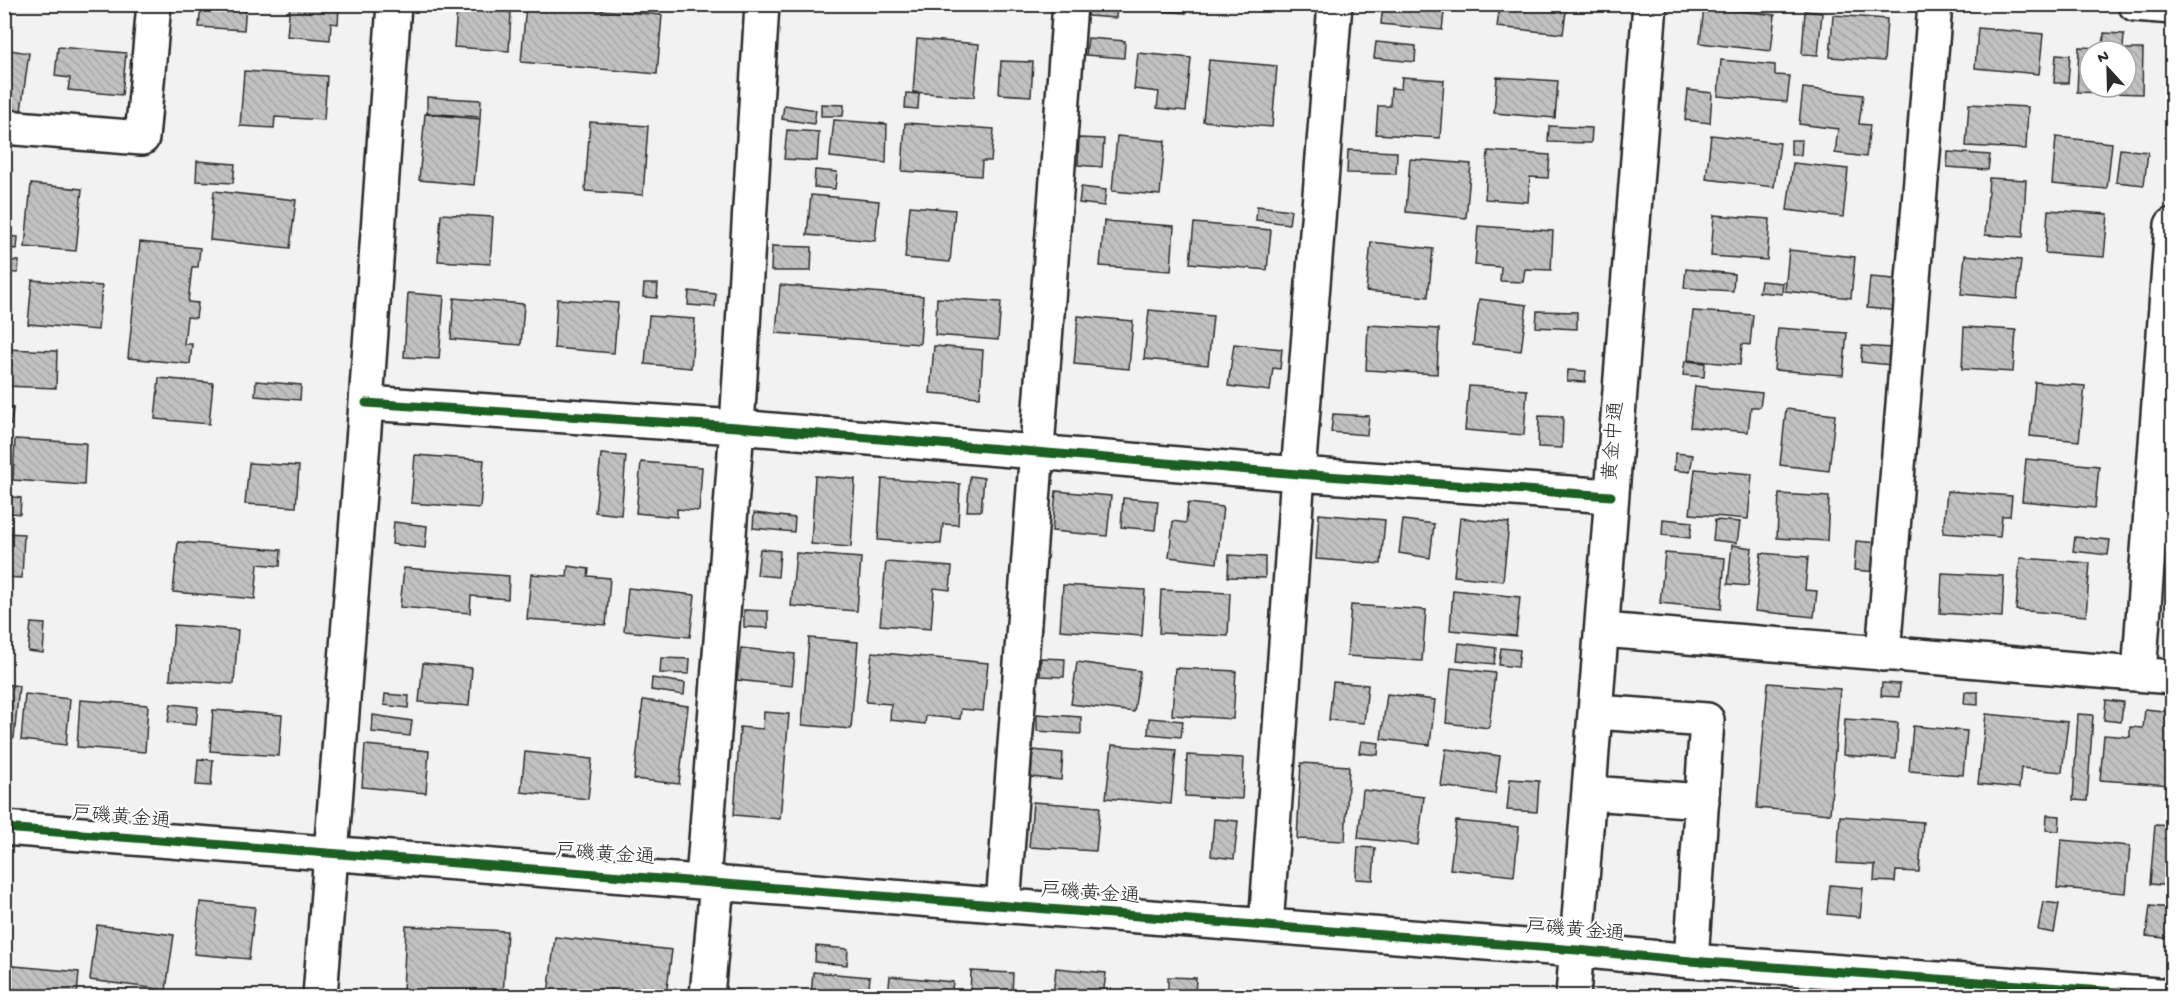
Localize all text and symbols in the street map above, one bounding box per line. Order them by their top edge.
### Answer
north arrow [2078,39,2138,99]
text: N [2095,47,2113,69]
street label: 黄金中通 [1598,400,1630,482]
street label: 戸磯黄金通 [70,801,172,835]
street label: 戸磯黄金通 [554,839,656,871]
street label: 戸磯黄金通 [1039,878,1141,910]
street label: 戸磯黄金通 [1524,914,1626,948]

